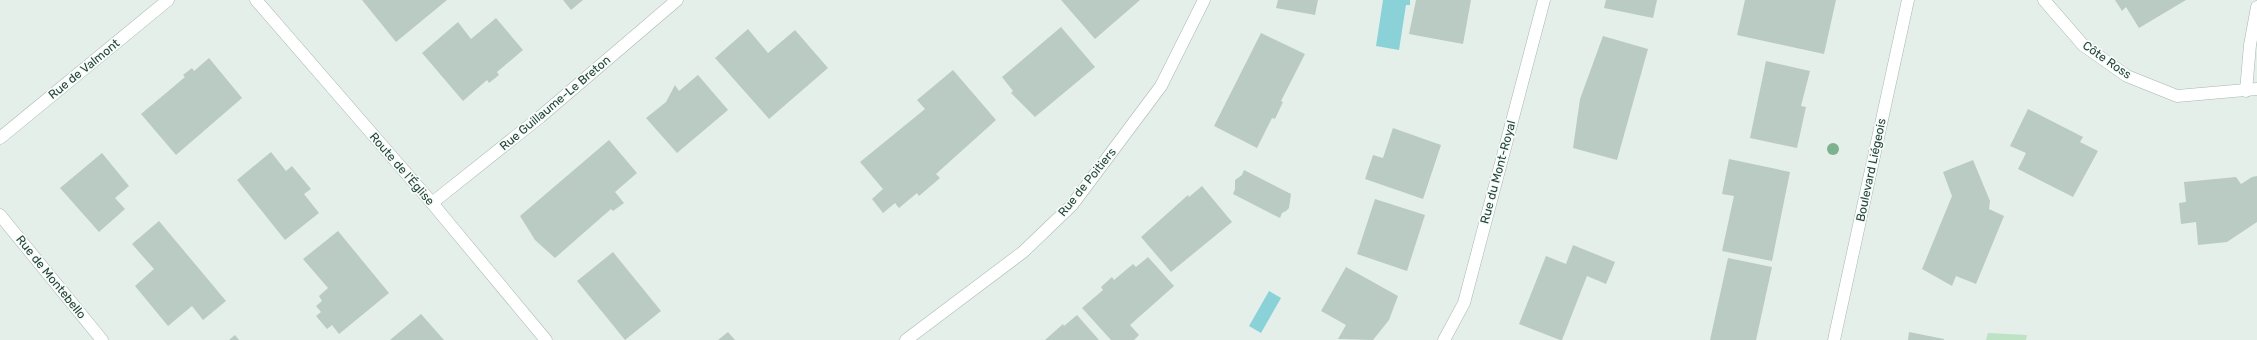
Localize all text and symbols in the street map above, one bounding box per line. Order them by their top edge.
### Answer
street label: Rue de Valmont [46,36,123,102]
street label: Côte Ross [2080,38,2134,82]
street label: Rue Guillaume-Le Breton [497,53,613,153]
street label: Boulevard Liégeois [1853,117,1889,223]
street label: Rue du Mont-Royal [1477,119,1519,225]
street label: Route de l'Église [367,130,438,208]
street label: Rue de Poitiers [1055,145,1119,219]
street label: Rue de Montebello [13,233,89,322]

